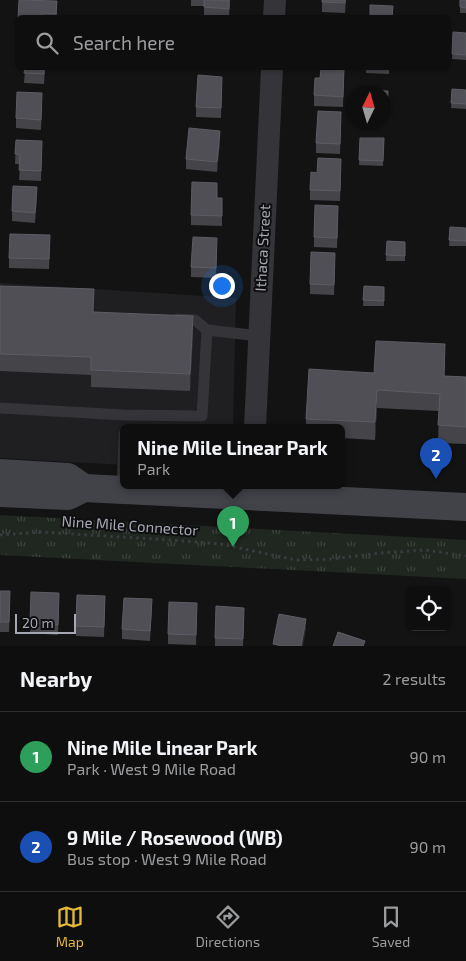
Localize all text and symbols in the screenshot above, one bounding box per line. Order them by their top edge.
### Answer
search box [15,15,451,70]
icon: search [33,29,61,57]
text: Search here [73,31,175,54]
north arrow [346,85,391,130]
street label: Ithaca Street [251,204,273,292]
your location [209,273,235,299]
popup [120,424,345,489]
text: Nine Mile Linear Park [137,436,328,459]
pin: 2 [420,438,452,479]
text: Park [137,459,170,478]
pin: 1 [217,506,249,547]
street label: Nine Mile Connector [61,511,199,539]
map controls [406,586,451,631]
button: locate [406,586,451,631]
scale bar [15,611,76,634]
text: 20 m [22,614,54,631]
text: Nearby [20,666,92,691]
text: 2 results [383,669,446,688]
text: Nine Mile Linear Park [67,736,257,759]
text: 1 [33,747,39,766]
text: 90 m [410,747,446,766]
text: Park · West 9 Mile Road [67,759,236,778]
text: 9 Mile / Rosewood (WB) [67,826,283,849]
text: 2 [31,837,41,856]
text: 90 m [410,837,446,856]
text: Bus stop · West 9 Mile Road [67,849,267,868]
tab: Map [56,903,84,950]
tab: Directions [196,903,260,950]
tab: Saved [372,903,410,950]

